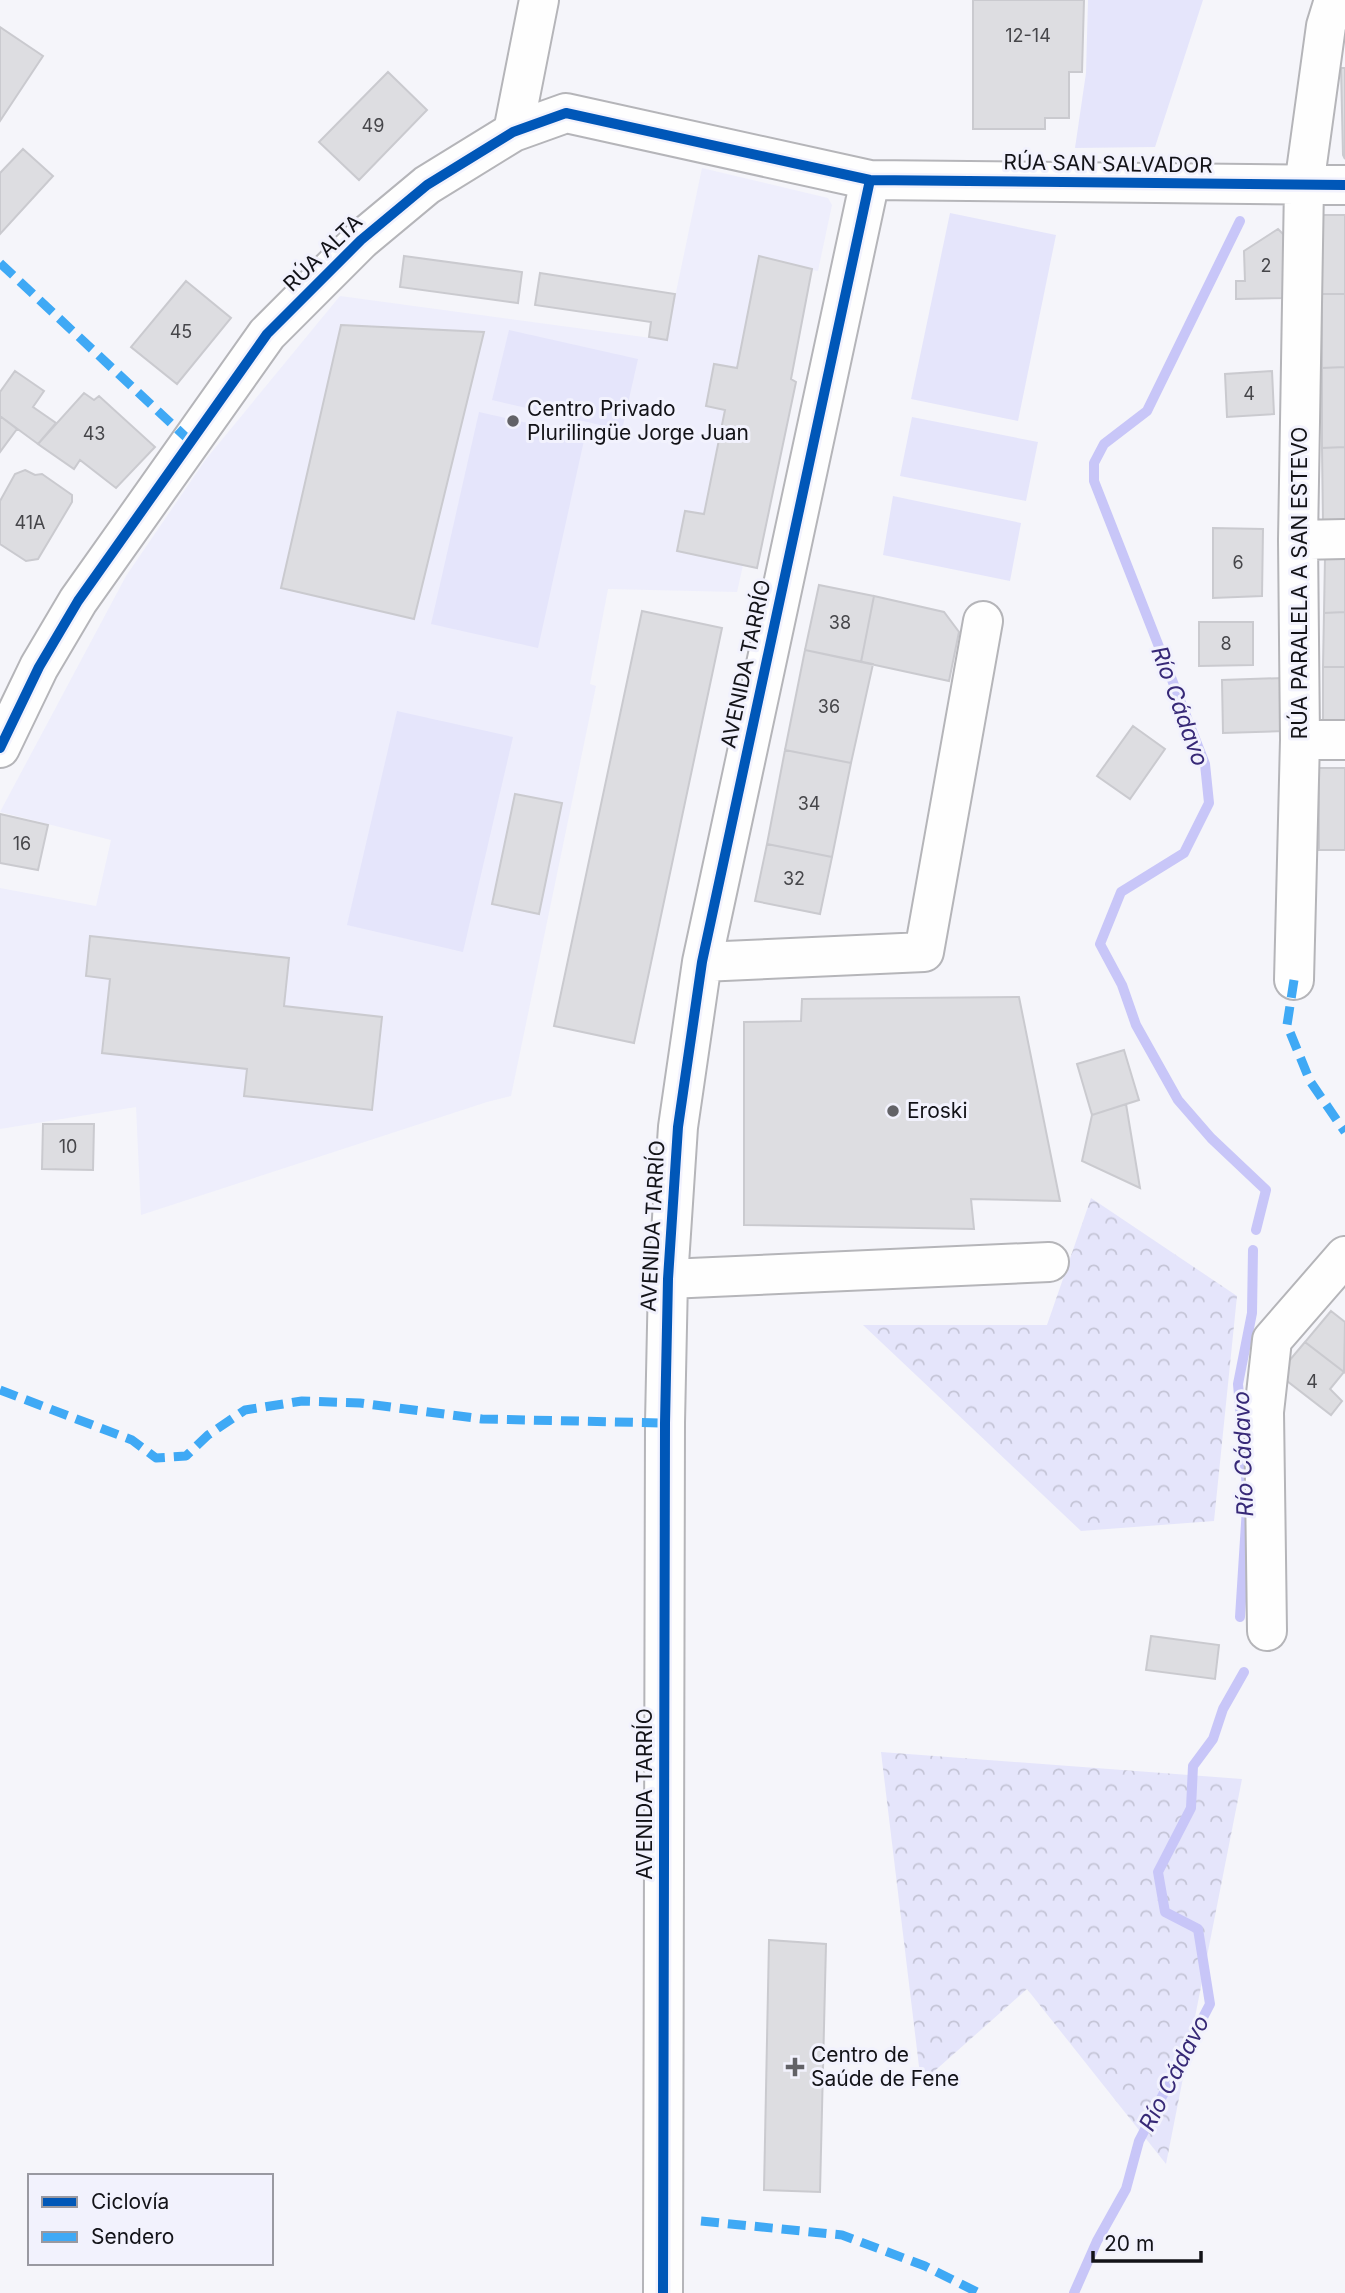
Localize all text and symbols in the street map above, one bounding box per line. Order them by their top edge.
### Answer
house number: 12-14 [1005,25,1051,46]
house number: 49 [362,115,384,136]
street label: RÚA SAN SALVADOR [1003,148,1213,178]
street label: RÚA ALTA [277,208,367,296]
house number: 2 [1261,255,1271,276]
house number: 45 [170,321,192,342]
house number: 4 [1243,383,1255,404]
place label: Centro Privado Plurilingüe Jorge Juan [527,396,749,445]
marker: Centro Privado Plurilingüe Jorge Juan [505,413,521,429]
house number: 43 [83,423,105,444]
street label: RÚA PARALELA A SAN ESTEVO [1286,427,1312,739]
house number: 41A [14,512,46,533]
house number: 6 [1232,552,1244,573]
street label: AVENIDA TARRÍO [714,577,776,750]
house number: 38 [829,612,851,633]
house number: 8 [1220,633,1232,654]
water label: Río Cádavo [1145,642,1215,770]
house number: 36 [818,696,840,717]
house number: 34 [798,793,820,814]
house number: 16 [13,833,31,854]
house number: 32 [783,868,805,889]
place label: Eroski [907,1098,967,1123]
marker: Eroski [885,1103,901,1119]
house number: 10 [59,1136,77,1157]
street label: AVENIDA TARRÍO [635,1140,669,1312]
house number: 4 [1306,1371,1318,1392]
water label: Río Cádavo [1227,1391,1259,1517]
street label: AVENIDA TARRÍO [631,1708,657,1880]
water label: Río Cádavo [1133,2011,1215,2135]
place label: Centro de Saúde de Fene [811,2042,959,2091]
marker: Centro de Saúde de Fene [785,2057,805,2077]
legend [28,2174,273,2265]
text: Ciclovía [91,2189,169,2214]
scale bar [1093,2220,1202,2264]
text: Sendero [91,2224,174,2249]
text: 20 m [1104,2231,1154,2256]

